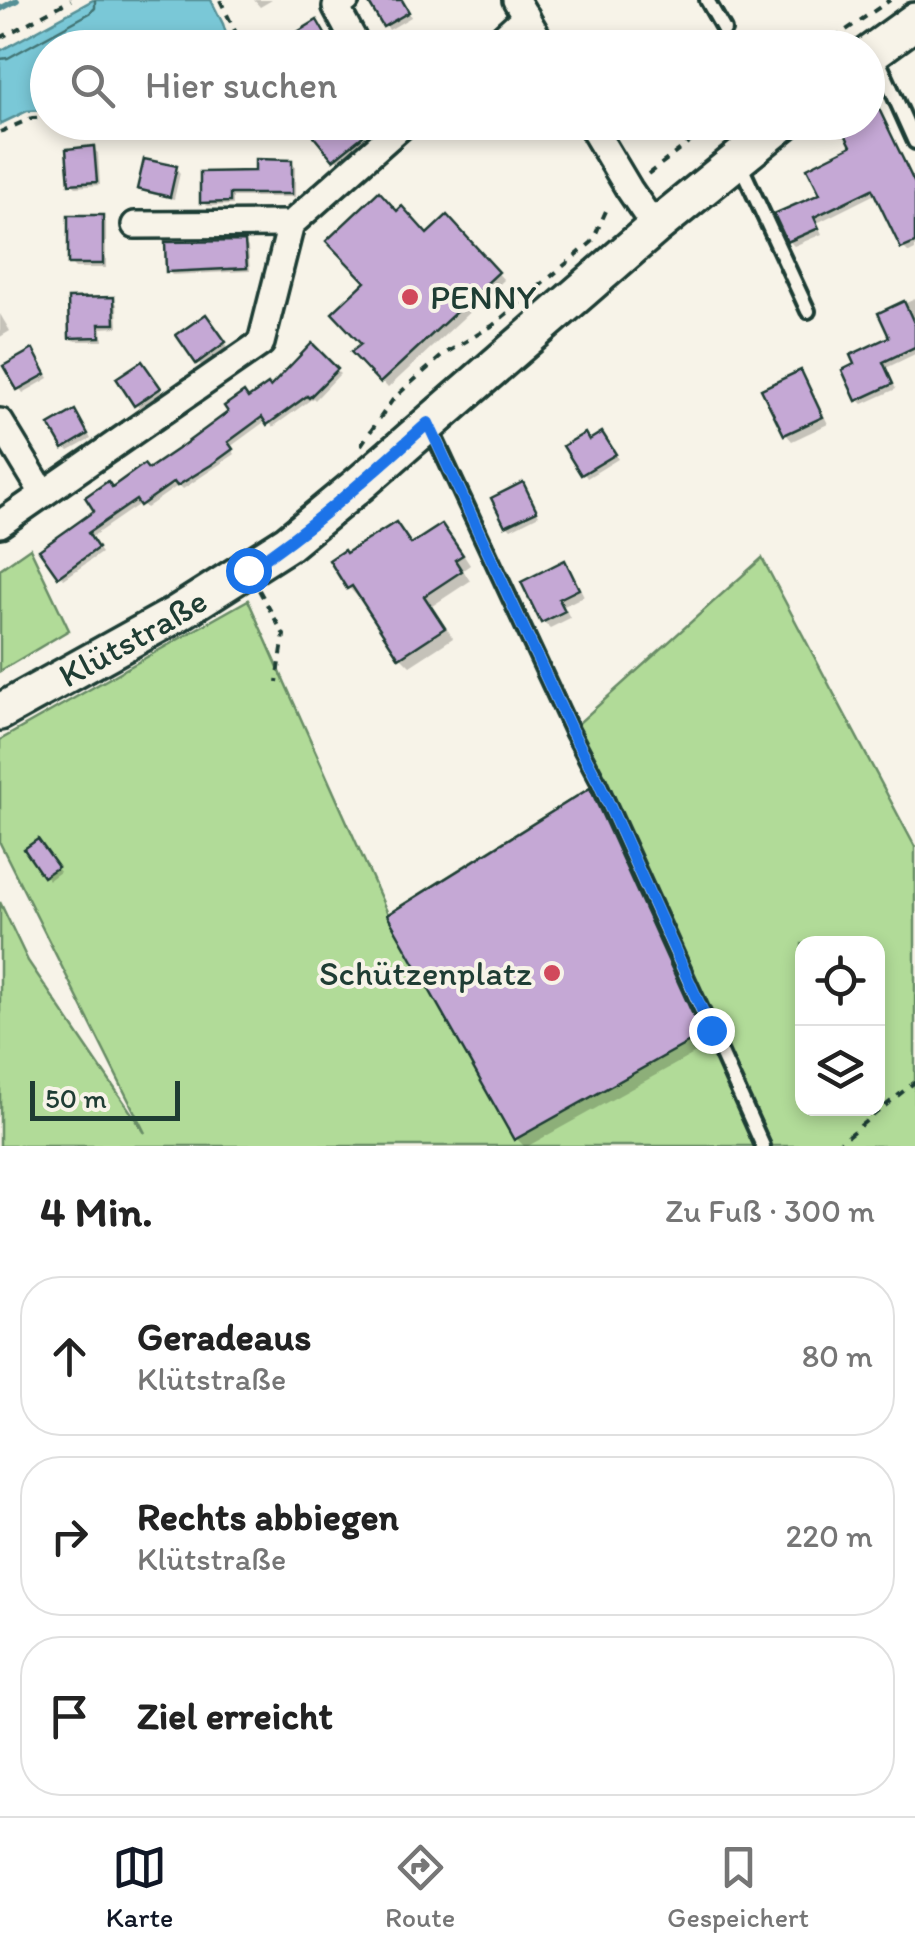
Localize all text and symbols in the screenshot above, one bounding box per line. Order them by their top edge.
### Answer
search box [30,30,885,140]
icon: search [65,58,120,113]
text: Hier suchen [145,62,337,108]
place label: PENNY [430,276,537,318]
marker: PENNY [399,286,421,308]
route start [226,548,272,594]
street label: Klütstraße [51,579,215,696]
map controls [795,936,885,1116]
button: locate [795,936,885,1026]
place label: Schützenplatz [319,952,532,994]
marker: Schützenplatz [541,962,563,984]
route end [689,1008,735,1054]
button: layers [795,1026,885,1116]
scale bar [30,1076,180,1120]
text: 50 m [45,1081,107,1115]
text: 4 Min. [40,1186,153,1237]
text: Zu Fuß · 300 m [665,1192,875,1230]
text: Geradeaus [137,1314,311,1360]
icon: ahead [42,1329,97,1384]
text: 80 m [802,1337,873,1375]
text: Klütstraße [137,1360,286,1398]
text: Rechts abbiegen [137,1494,399,1540]
icon: right [42,1509,97,1564]
text: 220 m [786,1517,873,1555]
text: Klütstraße [137,1540,286,1578]
icon: arrive [42,1689,97,1744]
text: Ziel erreicht [137,1693,333,1739]
tab: Karte [106,1840,173,1934]
tab: Route [385,1840,455,1934]
tab: Gespeichert [667,1840,809,1934]

